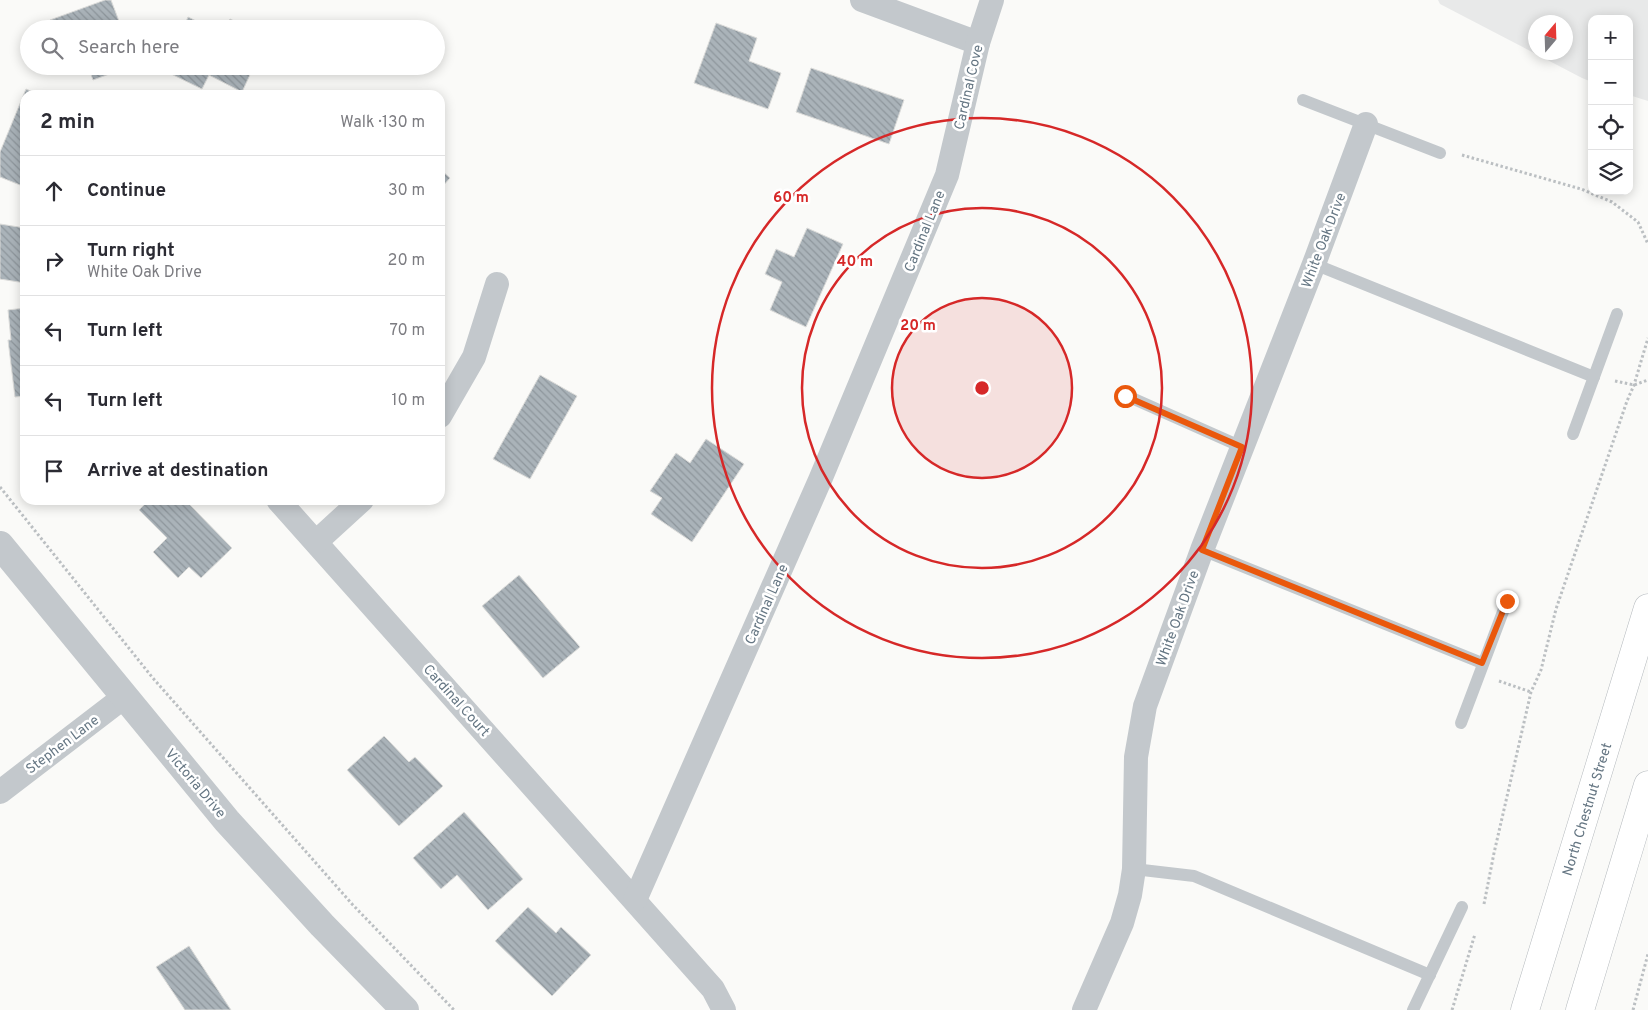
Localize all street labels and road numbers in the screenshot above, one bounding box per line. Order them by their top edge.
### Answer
street label: Cardinal Cove [951,43,988,132]
street label: Cardinal Lane [901,188,949,275]
street label: White Oak Drive [1298,191,1350,290]
street label: Cardinal Lane [742,562,793,648]
street label: White Oak Drive [1153,568,1204,669]
street label: Cardinal Court [419,661,493,741]
street label: Stephen Lane [23,712,103,778]
street label: North Chestnut Street [1560,741,1616,878]
street label: Victoria Drive [161,746,229,822]

